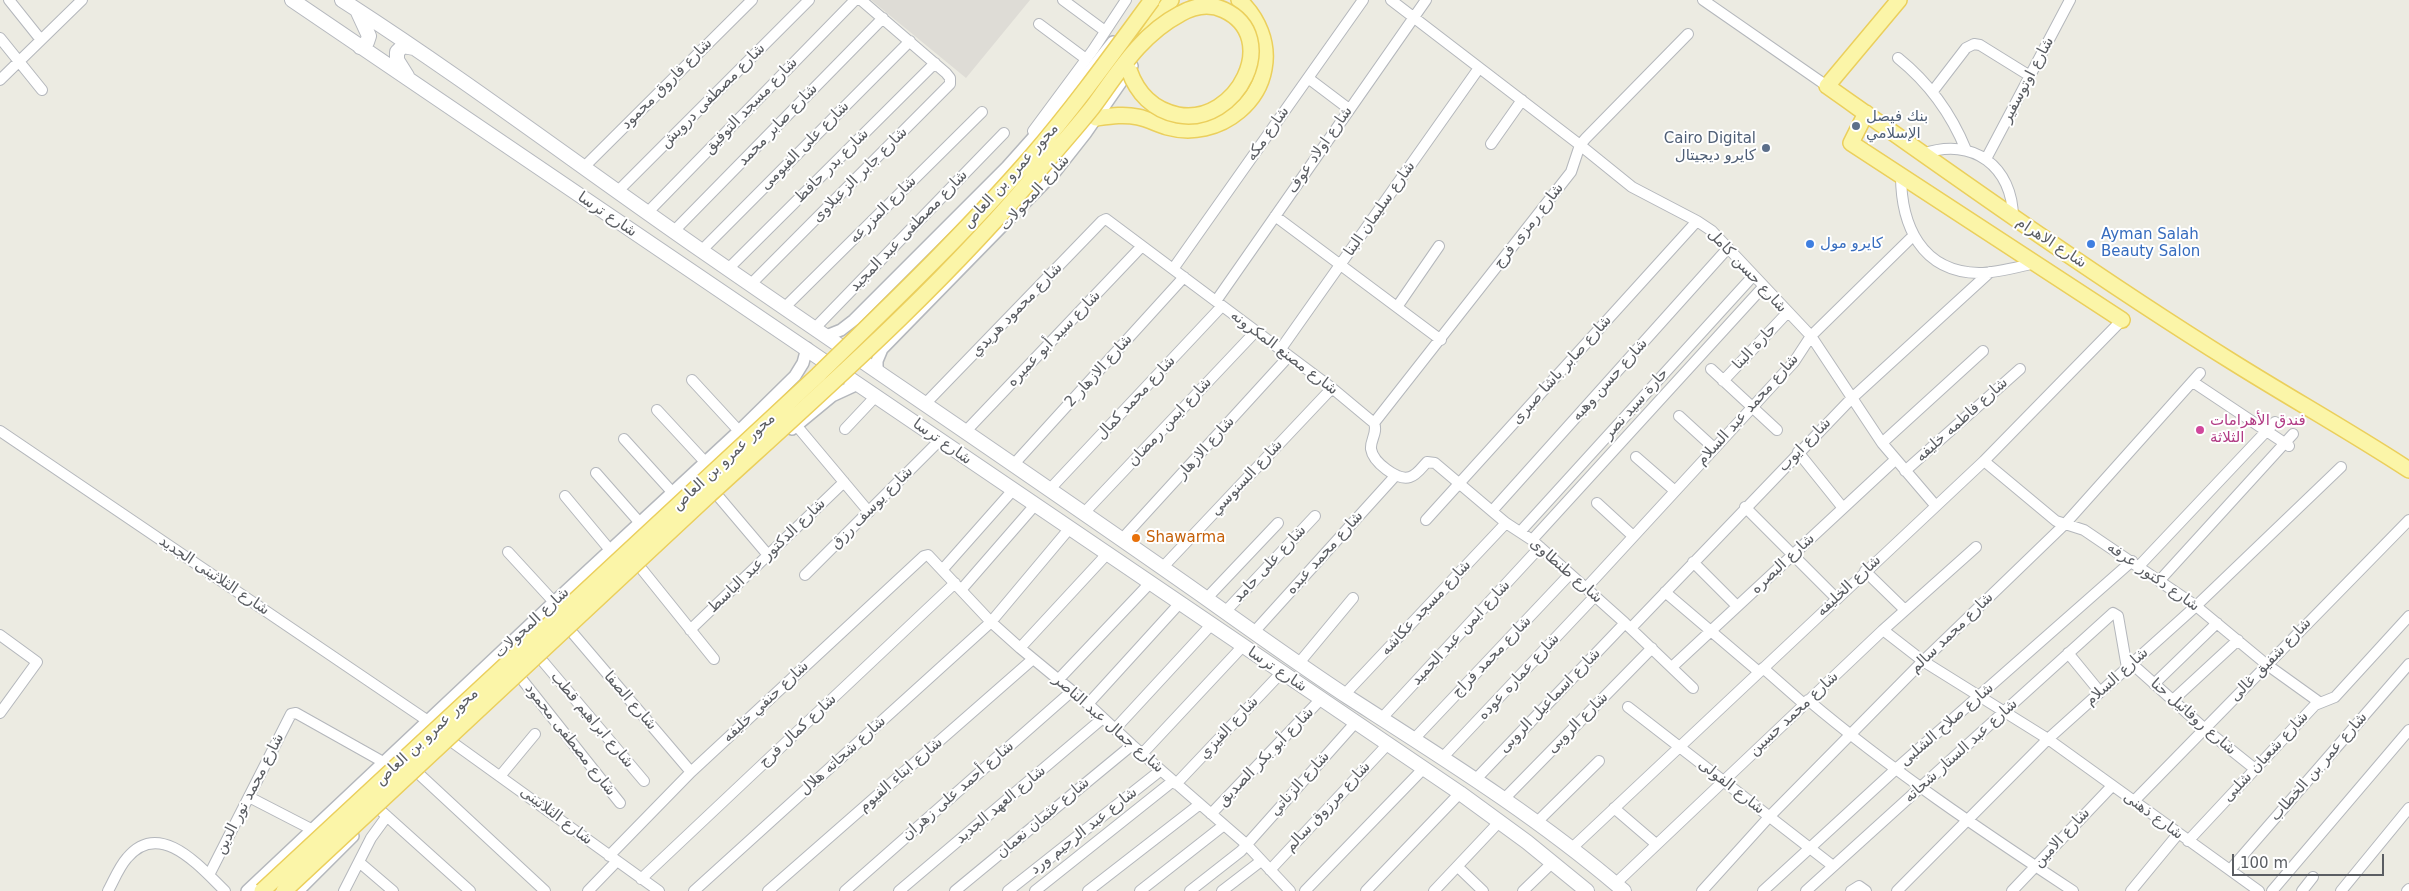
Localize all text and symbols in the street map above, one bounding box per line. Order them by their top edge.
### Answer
street label: شارع اوتوسفير [1998,34,2058,126]
street label: شارع فاروق محمود [618,35,716,133]
street label: شارع مصطفى درويش [657,40,769,152]
street label: شارع مسجد التوفيق [700,54,802,158]
street label: شارع صابر محمد [734,80,822,170]
street label: شارع على الفيومى [757,98,853,194]
street label: شارع مكه [1243,103,1293,165]
street label: شارع اولاد عوف [1283,103,1357,197]
place label: بنك فيصل الإسلامي [1866,108,1928,143]
street label: محور عمرو بن العاص [959,120,1063,232]
marker: بنك فيصل الإسلامي [1850,120,1862,132]
street label: شارع جابر الزعبلاوى [809,124,911,226]
street label: شارع بدر حافظ [791,125,873,207]
place label: Cairo Digital كايرو ديجيتال [1664,130,1756,165]
marker: Cairo Digital كايرو ديجيتال [1760,142,1772,154]
street label: شارع المحولات [996,151,1074,235]
street label: شارع سليمان البنا [1341,158,1419,260]
street label: شارع مصطفى عبد المجيد [846,167,972,295]
street label: شارع المزرعه [846,173,920,247]
street label: شارع رمزى فرج [1490,180,1568,272]
street label: شارع ترسا [574,189,640,241]
street label: شارع الاهرام [2012,214,2090,272]
street label: شارع حسن كامل [1704,225,1790,317]
place label: Ayman Salah Beauty Salon [2101,226,2200,261]
place label: كايرو مول [1820,235,1883,253]
marker: كايرو مول [1804,238,1816,250]
marker: Ayman Salah Beauty Salon [2085,238,2097,250]
street label: شارع محمود هريدي [968,259,1066,361]
street label: شارع سيد أبو عميره [1003,287,1105,391]
street label: شارع مصنع المكرونه [1227,307,1341,399]
street label: شارع صابر باشا صبرى [1508,312,1616,428]
street label: حارة البنا [1729,320,1781,374]
street label: شارع الازهار 2 [1061,331,1137,411]
street label: شارع حسن وهبه [1568,335,1652,425]
street label: شارع محمد عبد السلام [1693,351,1803,469]
street label: شارع محمد كمال [1092,352,1180,444]
street label: حارة سيد نصر [1600,365,1672,443]
street label: شارع ايمن رمضان [1124,374,1216,470]
street label: شارع فاطمه خليفه [1912,374,2012,466]
street label: محور عمرو بن العاص [669,410,779,514]
place label: فندق الأهرامات الثلاثة [2210,412,2306,447]
street label: شارع الازهار [1173,413,1239,483]
street label: شارع ايوب [1775,414,1835,476]
street label: شارع ترسا [909,415,975,469]
marker: فندق الأهرامات الثلاثة [2194,424,2206,436]
street label: شارع السنوسي [1207,436,1287,520]
street label: شارع يوسف رزق [827,463,917,553]
street label: شارع الدكتور عبد الباسط [704,495,830,617]
street label: شارع محمد عبده [1283,507,1367,599]
street label: شارع على حامد [1230,522,1310,606]
place label: Shawarma [1146,529,1225,547]
street label: شارع البصره [1747,530,1819,598]
street label: شارع الثلاثينى الجديد [155,532,273,620]
marker: Shawarma [1130,532,1142,544]
street label: شارع طنطاوى [1526,535,1606,607]
street label: شارع دكتور عرفه [2103,538,2203,616]
street label: شارع الخليفه [1813,552,1885,620]
street label: شارع مسجد عكاشه [1377,556,1475,660]
street label: شارع ايمن عبد الحميد [1408,577,1514,689]
street label: شارع المحولات [491,584,573,662]
street label: شارع محمد سالم [1907,589,1997,677]
street label: شارع محمد فراج [1449,612,1535,702]
street label: شارع شفيق غالى [2226,614,2316,706]
street label: شارع عماره عوده [1474,630,1564,724]
street label: شارع ترسا [1244,644,1310,696]
street label: شارع السلام [2082,644,2152,710]
street label: شارع اسماعيل الروبى [1495,645,1605,757]
street label: شارع حنفي خليفه [719,658,813,746]
street label: شارع ابراهيم قطب [546,668,638,772]
street label: شارع الصفا [600,668,660,734]
street label: شارع محمد حسين [1746,668,1842,760]
street label: شارع جمال عبد الناصر [1049,671,1167,777]
street label: شارع روفائيل حنا [2147,675,2239,759]
street label: شارع صلاح الشلبى [1896,679,1998,771]
street label: شارع مصطفى محمود [521,680,619,800]
street label: محور عمرو بن العاص [372,685,482,789]
street label: شارع الروبى [1544,689,1612,757]
street label: شارع كمال فرج [756,691,840,771]
street label: شارع الفيزي [1195,693,1263,763]
street label: شارع عبد الستار شحاته [1901,695,2021,807]
street label: شارع أبو بكر الصديق [1214,704,1318,810]
street label: شارع شعبان شلبى [2219,708,2313,806]
street label: شارع عمر بن الخطاب [2267,709,2371,825]
street label: شارع شحاته هلال [796,713,890,799]
street label: شارع محمد نور الدين [212,731,288,857]
street label: شارع ابناء الفيوم [855,734,947,816]
street label: شارع أحمد على زهران [898,737,1018,845]
street label: شارع الزناتي [1266,748,1334,820]
street label: شارع الفولى [1694,756,1768,818]
street label: شارع مرزوق سالم [1282,758,1374,856]
street label: شارع العهد الجديد [952,762,1050,848]
street label: شارع عثمان نعمان [993,774,1093,862]
street label: شارع الثلاثينى [516,783,596,849]
street label: شارع عبد الرحيم ورد [1027,784,1141,878]
street label: شارع ذهنى [2120,788,2186,844]
street label: شارع الامين [2030,805,2094,871]
scale bar [2234,844,2386,876]
text: 100 m [2240,854,2288,872]

